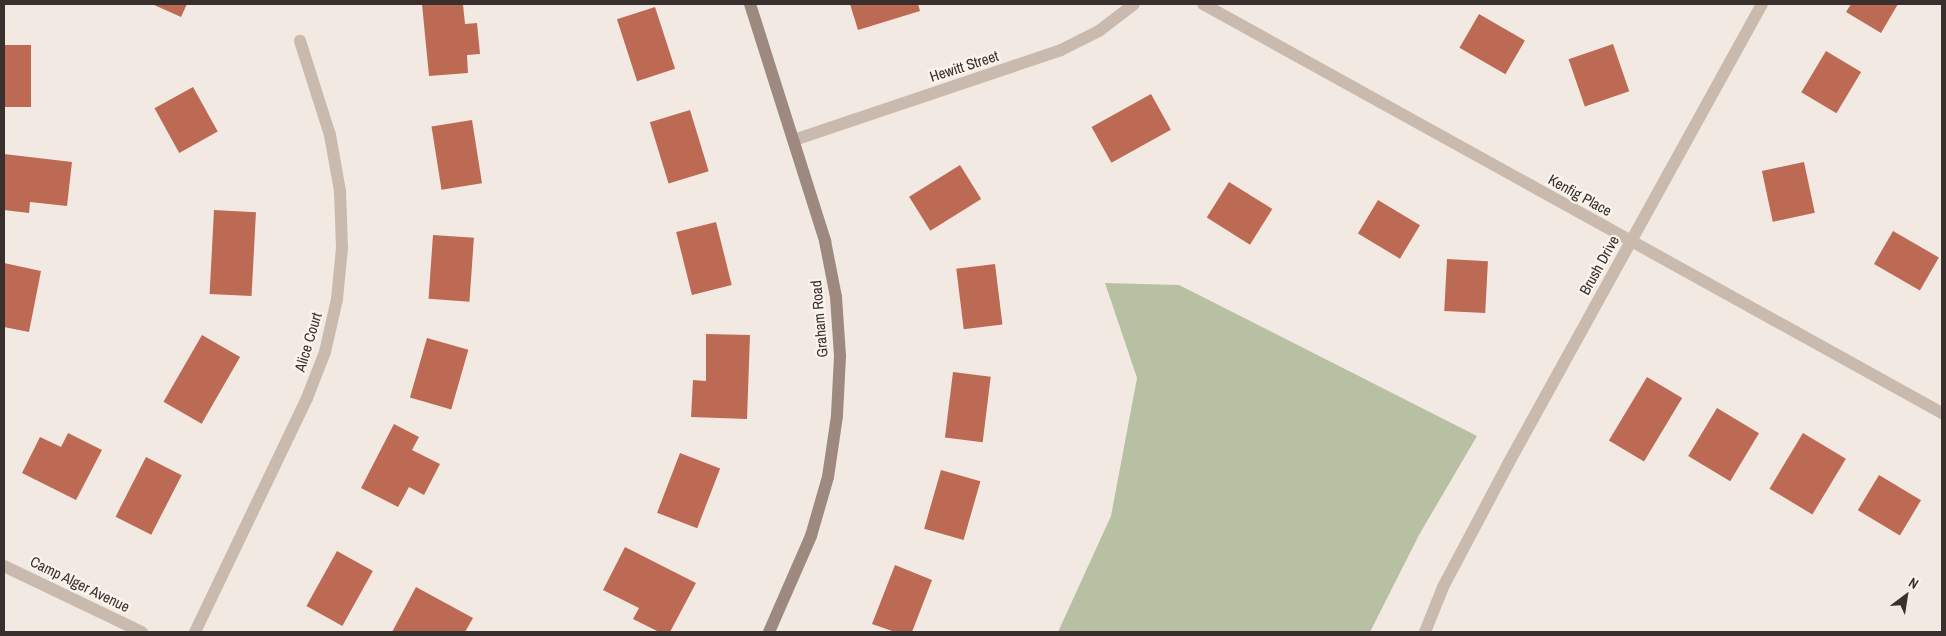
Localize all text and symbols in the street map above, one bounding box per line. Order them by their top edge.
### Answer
street label: Hewitt Street [927,46,1001,86]
street label: Kenfig Place [1545,170,1615,220]
street label: Brush Drive [1575,232,1623,298]
street label: Graham Road [807,280,831,358]
street label: Alice Court [290,310,326,374]
street label: Camp Alger Avenue [27,552,133,616]
north arrow [1881,571,1931,621]
text: N [1906,573,1922,593]

